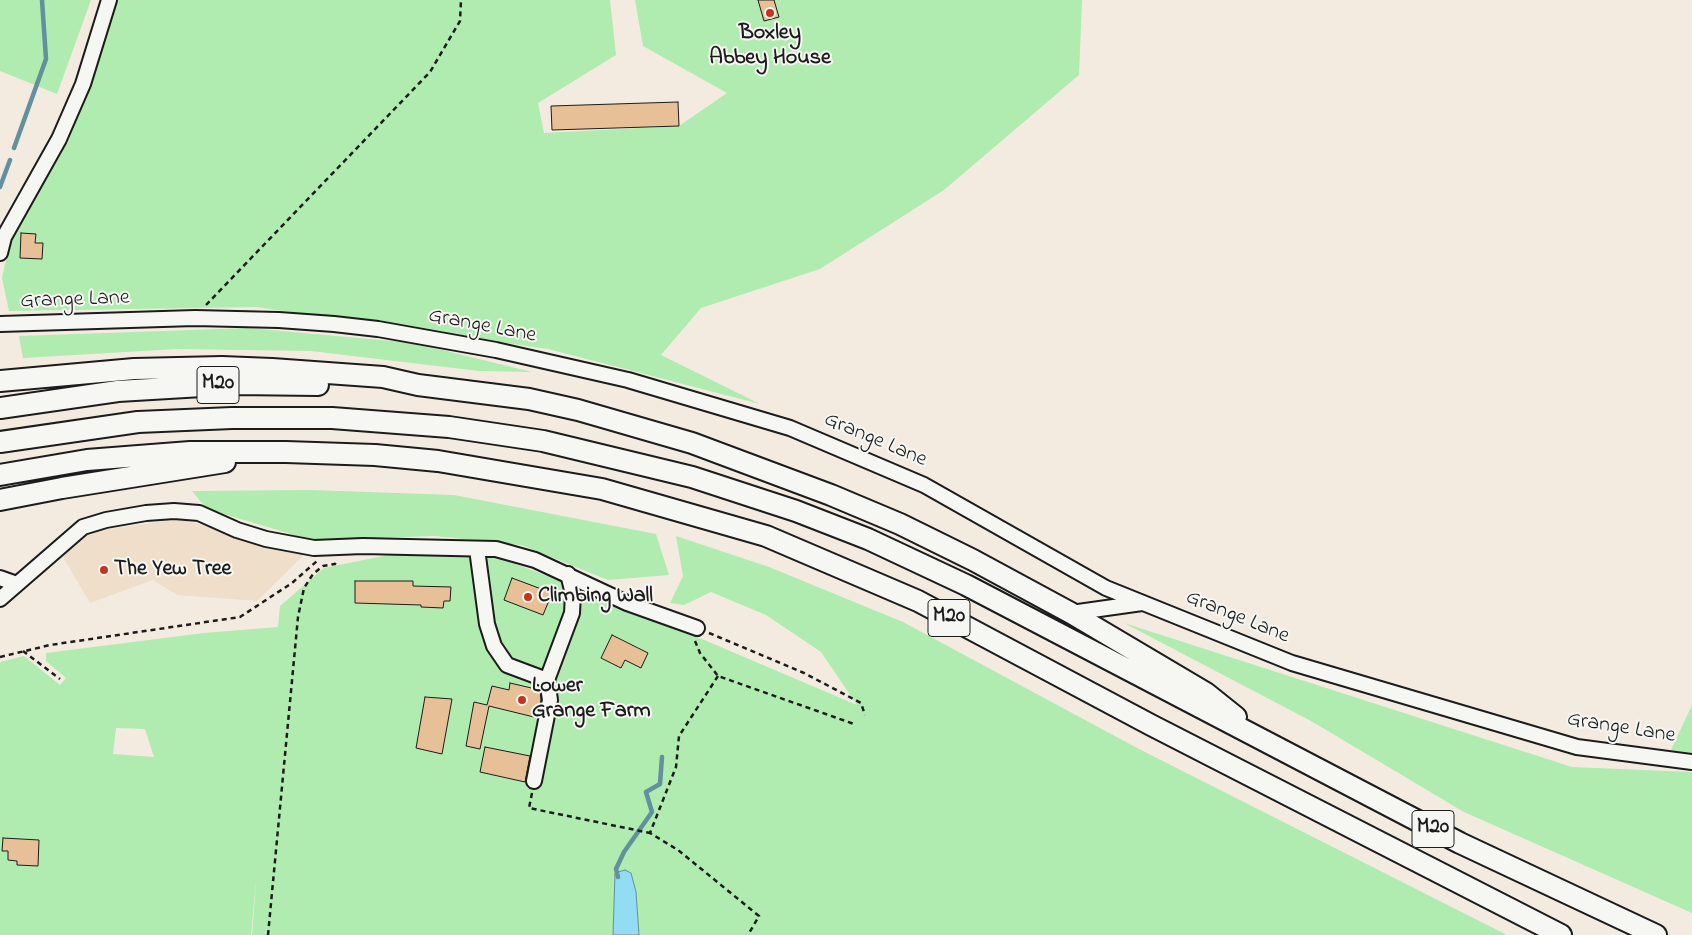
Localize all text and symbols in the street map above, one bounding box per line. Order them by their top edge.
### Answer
marker: Boxley Abbey House [764,7,776,19]
place label: Boxley Abbey House [709,21,831,72]
street label: Grange Lane [20,286,130,316]
street label: Grange Lane [426,304,538,350]
road number: M20 [197,366,239,404]
street label: Grange Lane [820,407,930,475]
place label: The Yew Tree [114,557,231,583]
marker: The Yew Tree [98,564,110,576]
place label: Climbing Wall [538,584,653,610]
street label: Grange Lane [1181,585,1293,651]
marker: Climbing Wall [522,591,534,603]
road number: M20 [928,600,970,636]
place label: Lower Grange Farm [532,674,651,726]
marker: Lower Grange Farm [516,694,528,706]
street label: Grange Lane [1565,707,1677,751]
road number: M20 [1412,811,1454,848]

